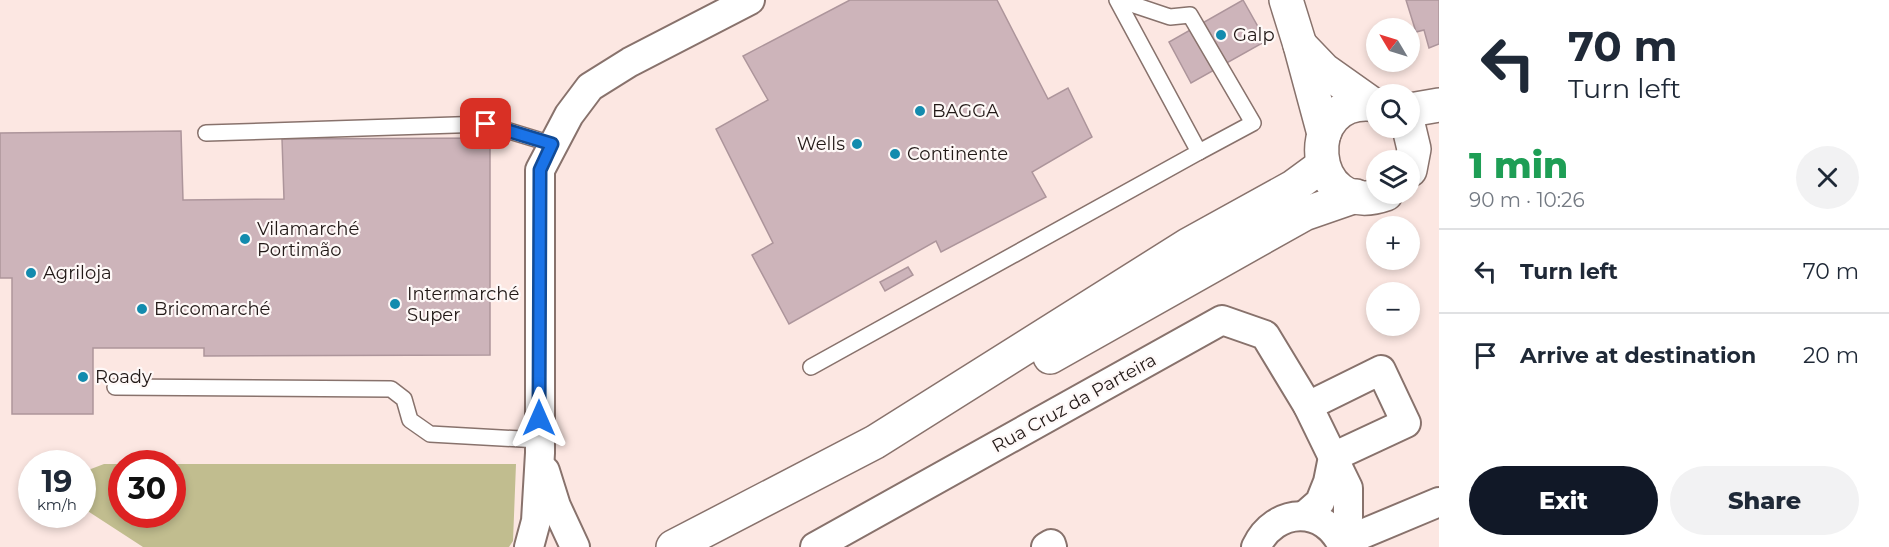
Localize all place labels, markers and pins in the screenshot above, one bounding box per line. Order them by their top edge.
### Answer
place label: Galp [1233,24,1275,46]
marker: Galp [1214,28,1228,42]
pin [460,98,511,149]
place label: BAGGA [932,100,999,122]
marker: BAGGA [913,104,927,118]
place label: Wells [797,133,845,155]
marker: Wells [850,137,864,151]
place label: Continente [907,143,1008,165]
marker: Continente [888,147,902,161]
place label: Vilamarché Portimão [257,218,359,261]
marker: Vilamarché Portimão [238,232,252,246]
place label: Agriloja [43,262,112,284]
marker: Agriloja [24,266,38,280]
place label: Intermarché Super [407,283,519,326]
marker: Intermarché Super [388,297,402,311]
place label: Bricomarché [154,298,271,320]
marker: Bricomarché [135,302,149,316]
place label: Roady [95,366,152,388]
marker: Roady [76,370,90,384]

